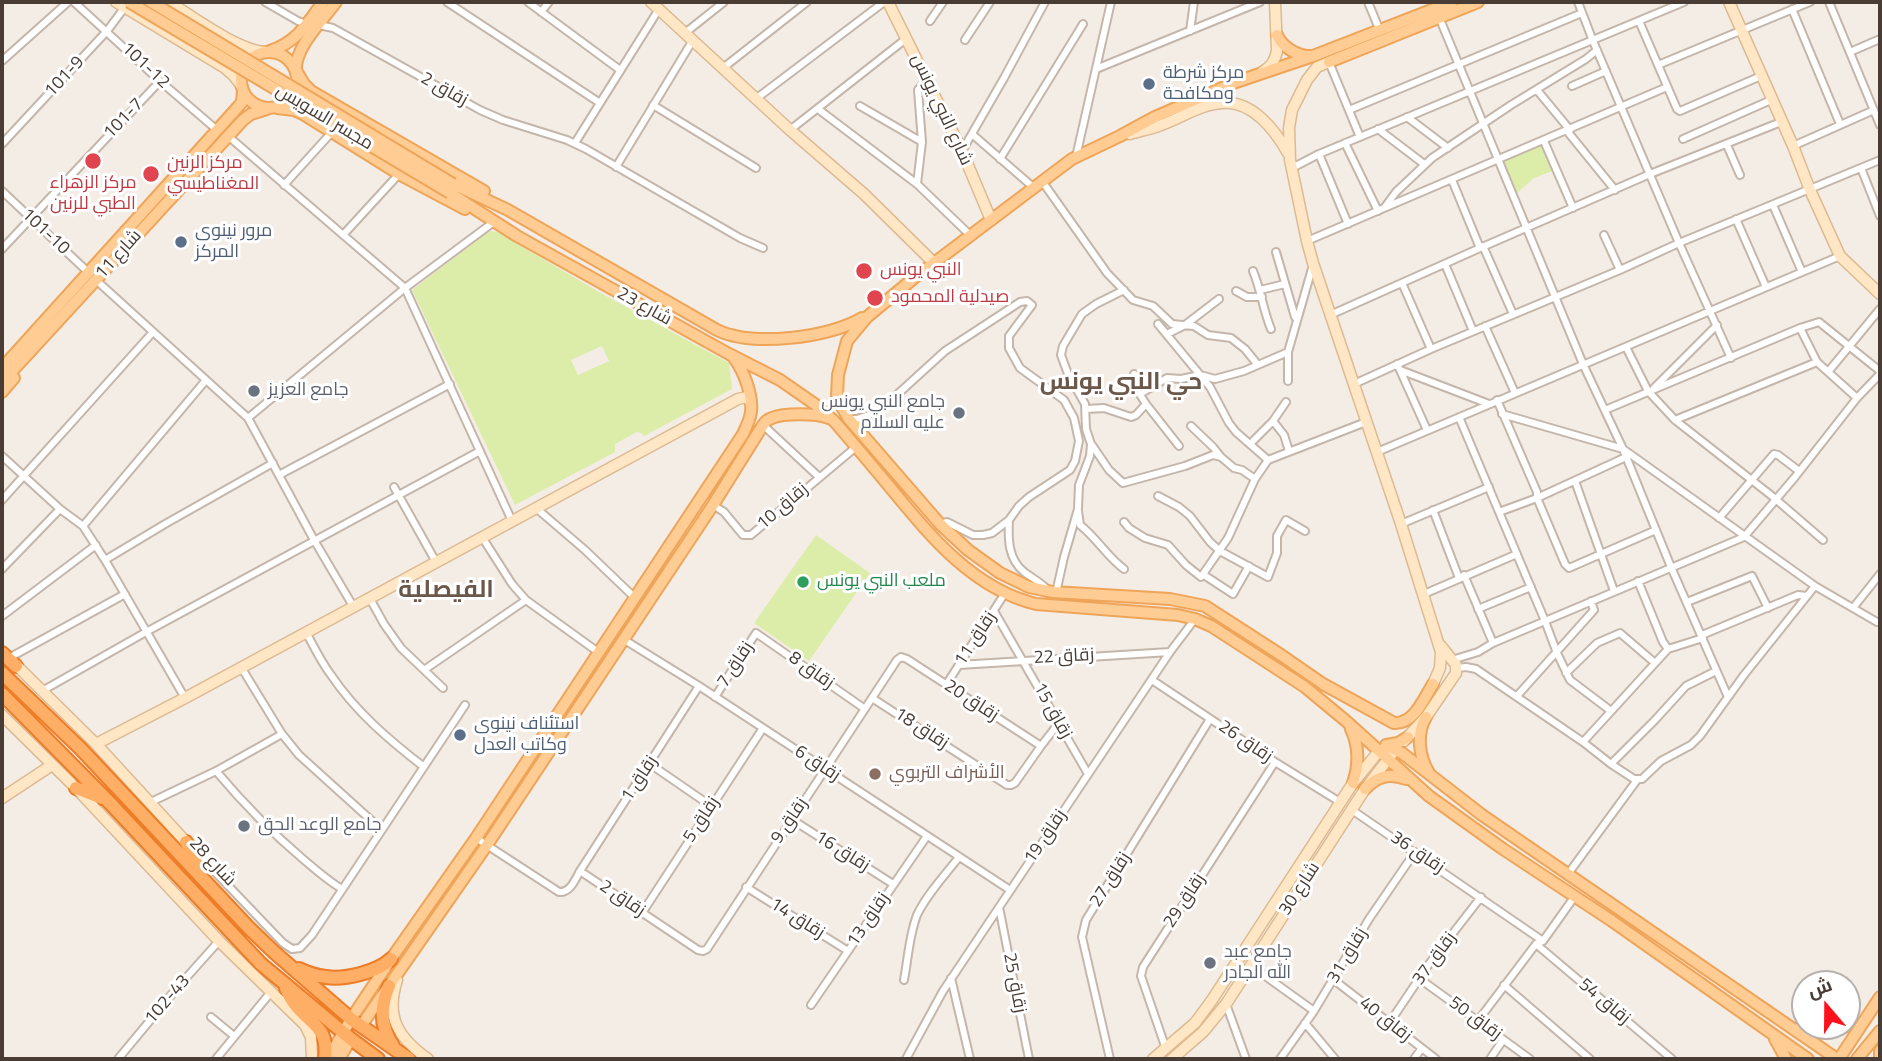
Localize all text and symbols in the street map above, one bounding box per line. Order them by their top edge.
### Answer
street label: 101-12 [116,38,174,94]
street label: شارع النبي يونس [906,51,976,169]
street label: 101-9 [41,52,89,102]
place label: مركز شرطة ومكافحة [1163,63,1244,106]
street label: زقاق 2 [417,68,471,112]
marker: مركز شرطة ومكافحة [1141,76,1157,92]
street label: مجسر السويس [271,80,377,156]
street label: 101-7 [99,94,149,144]
marker: مركز الزهراء الطبي للرنين [83,151,103,171]
place label: مركز الرنين المغناطيسي [167,153,259,196]
marker: مركز الرنين المغناطيسي [141,164,161,184]
place label: مركز الزهراء الطبي للرنين [49,173,137,216]
street label: 101-10 [16,204,74,260]
place label: مرور نينوى المركز [195,221,272,264]
street label: شارع 11 [91,226,147,284]
marker: مرور نينوى المركز [173,234,189,250]
place label: النبي يونس [880,260,962,282]
marker: النبي يونس [854,261,874,281]
street label: شارع 23 [613,283,675,331]
place label: صيدلية المحمود [891,287,1009,309]
marker: صيدلية المحمود [865,288,885,308]
district label: حي النبي يونس [1040,369,1202,397]
place label: جامع العزيز [268,380,348,402]
marker: جامع العزيز [246,383,262,399]
place label: جامع النبي يونس عليه السلام [821,392,945,434]
marker: جامع النبي يونس عليه السلام [951,405,967,421]
street label: زقاق 10 [753,479,813,535]
place label: ملعب النبي يونس [817,571,946,593]
marker: ملعب النبي يونس [795,574,811,590]
district label: الفيصلية [398,577,494,605]
street label: زقاق 11 [950,608,1002,670]
street label: زقاق 7 [713,638,759,692]
street label: زقاق 22 [1033,645,1095,669]
street label: زقاق 8 [784,648,838,694]
street label: زقاق 20 [940,675,1002,727]
street label: زقاق 15 [1028,679,1076,743]
street label: زقاق 18 [890,703,952,755]
place label: استئناف نينوى وكاتب العدل [474,714,579,756]
street label: زقاق 26 [1214,716,1276,768]
marker: استئناف نينوى وكاتب العدل [452,727,468,743]
street label: زقاق 6 [790,741,844,787]
street label: زقاق 1 [617,752,663,806]
place label: الأشراف التربوي [889,763,1005,785]
marker: الأشراف التربوي [867,766,883,782]
street label: زقاق 5 [679,793,725,847]
street label: زقاق 9 [767,794,813,848]
street label: زقاق 19 [1020,806,1072,868]
place label: جامع الوعد الحق [258,815,381,837]
marker: جامع الوعد الحق [236,818,252,834]
street label: زقاق 16 [811,827,873,877]
street label: زقاق 36 [1386,827,1448,879]
street label: شارع 28 [184,833,240,891]
street label: زقاق 27 [1086,849,1136,911]
street label: شارع 30 [1275,858,1325,920]
street label: زقاق 29 [1159,870,1211,932]
street label: زقاق 2 [595,876,649,922]
street label: زقاق 13 [843,889,895,951]
street label: زقاق 14 [766,894,828,944]
street label: زقاق 31 [1323,924,1373,988]
street label: زقاق 37 [1408,928,1462,990]
place label: جامع عبد الله الجادر [1224,942,1292,984]
street label: زقاق 25 [998,951,1030,1015]
marker: جامع عبد الله الجادر [1202,955,1218,971]
text: ش [1803,969,1836,1004]
north arrow [1791,970,1861,1040]
street label: 102-43 [141,971,195,1029]
street label: زقاق 54 [1574,974,1634,1030]
street label: زقاق 50 [1444,992,1506,1046]
street label: زقاق 40 [1354,993,1416,1047]

